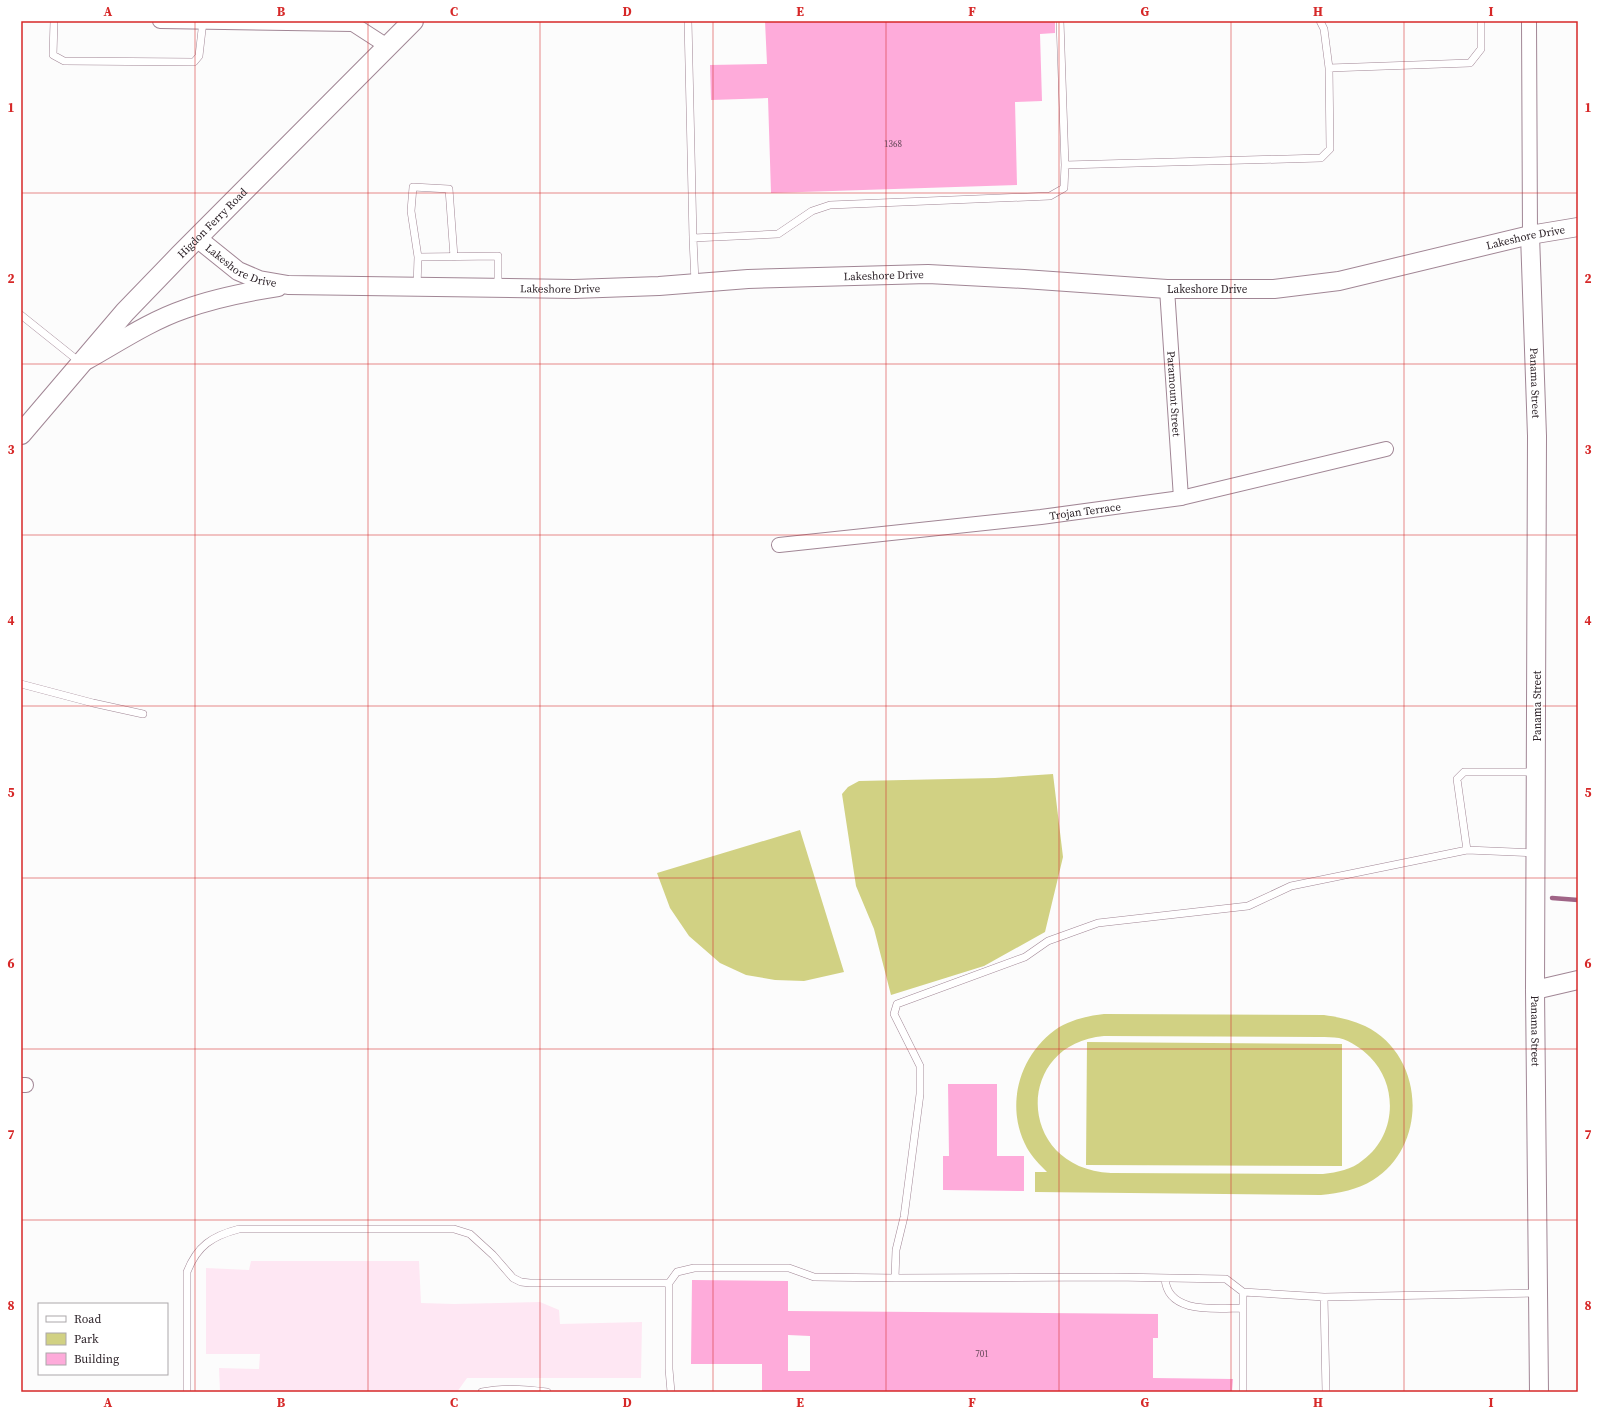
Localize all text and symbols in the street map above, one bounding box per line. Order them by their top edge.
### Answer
text: A [104,3,113,20]
text: B [277,3,286,20]
text: C [450,3,458,20]
text: D [622,3,632,20]
text: E [796,3,804,20]
text: F [968,3,976,20]
text: G [1141,3,1150,20]
text: H [1313,3,1323,20]
text: I [1488,3,1494,20]
text: 1 [7,99,15,116]
text: 1 [1584,99,1592,116]
house number: 1368 [884,138,902,150]
street label: Higdon Ferry Road [174,184,251,261]
street label: Lakeshore Drive [1485,222,1567,253]
street label: Lakeshore Drive [202,241,278,291]
street label: Lakeshore Drive [843,267,924,284]
text: 2 [7,270,15,287]
text: 2 [1584,270,1592,287]
street label: Lakeshore Drive [520,281,601,297]
street label: Lakeshore Drive [1167,282,1248,297]
street label: Panama Street [1526,347,1543,419]
street label: Paramount Street [1163,351,1184,437]
text: 3 [7,441,15,458]
text: 3 [1584,441,1592,458]
street label: Trojan Terrace [1049,499,1122,524]
text: 4 [7,612,15,629]
text: 4 [1584,612,1592,629]
street label: Panama Street [1530,670,1545,741]
text: 5 [7,784,15,801]
text: 5 [1584,784,1592,801]
text: 6 [7,955,15,972]
text: 6 [1584,955,1592,972]
street label: Panama Street [1527,995,1543,1067]
text: 7 [7,1126,15,1143]
text: 7 [1584,1126,1592,1143]
text: 8 [7,1297,15,1314]
text: 8 [1584,1297,1592,1314]
legend [38,1303,168,1375]
text: Road [74,1311,101,1327]
text: Park [74,1331,99,1347]
house number: 701 [975,1348,989,1360]
text: Building [74,1351,119,1367]
text: A [104,1394,113,1411]
text: B [277,1394,286,1411]
text: C [450,1394,458,1411]
text: D [622,1394,632,1411]
text: E [796,1394,804,1411]
text: F [968,1394,976,1411]
text: G [1141,1394,1150,1411]
text: H [1313,1394,1323,1411]
text: I [1488,1394,1494,1411]

